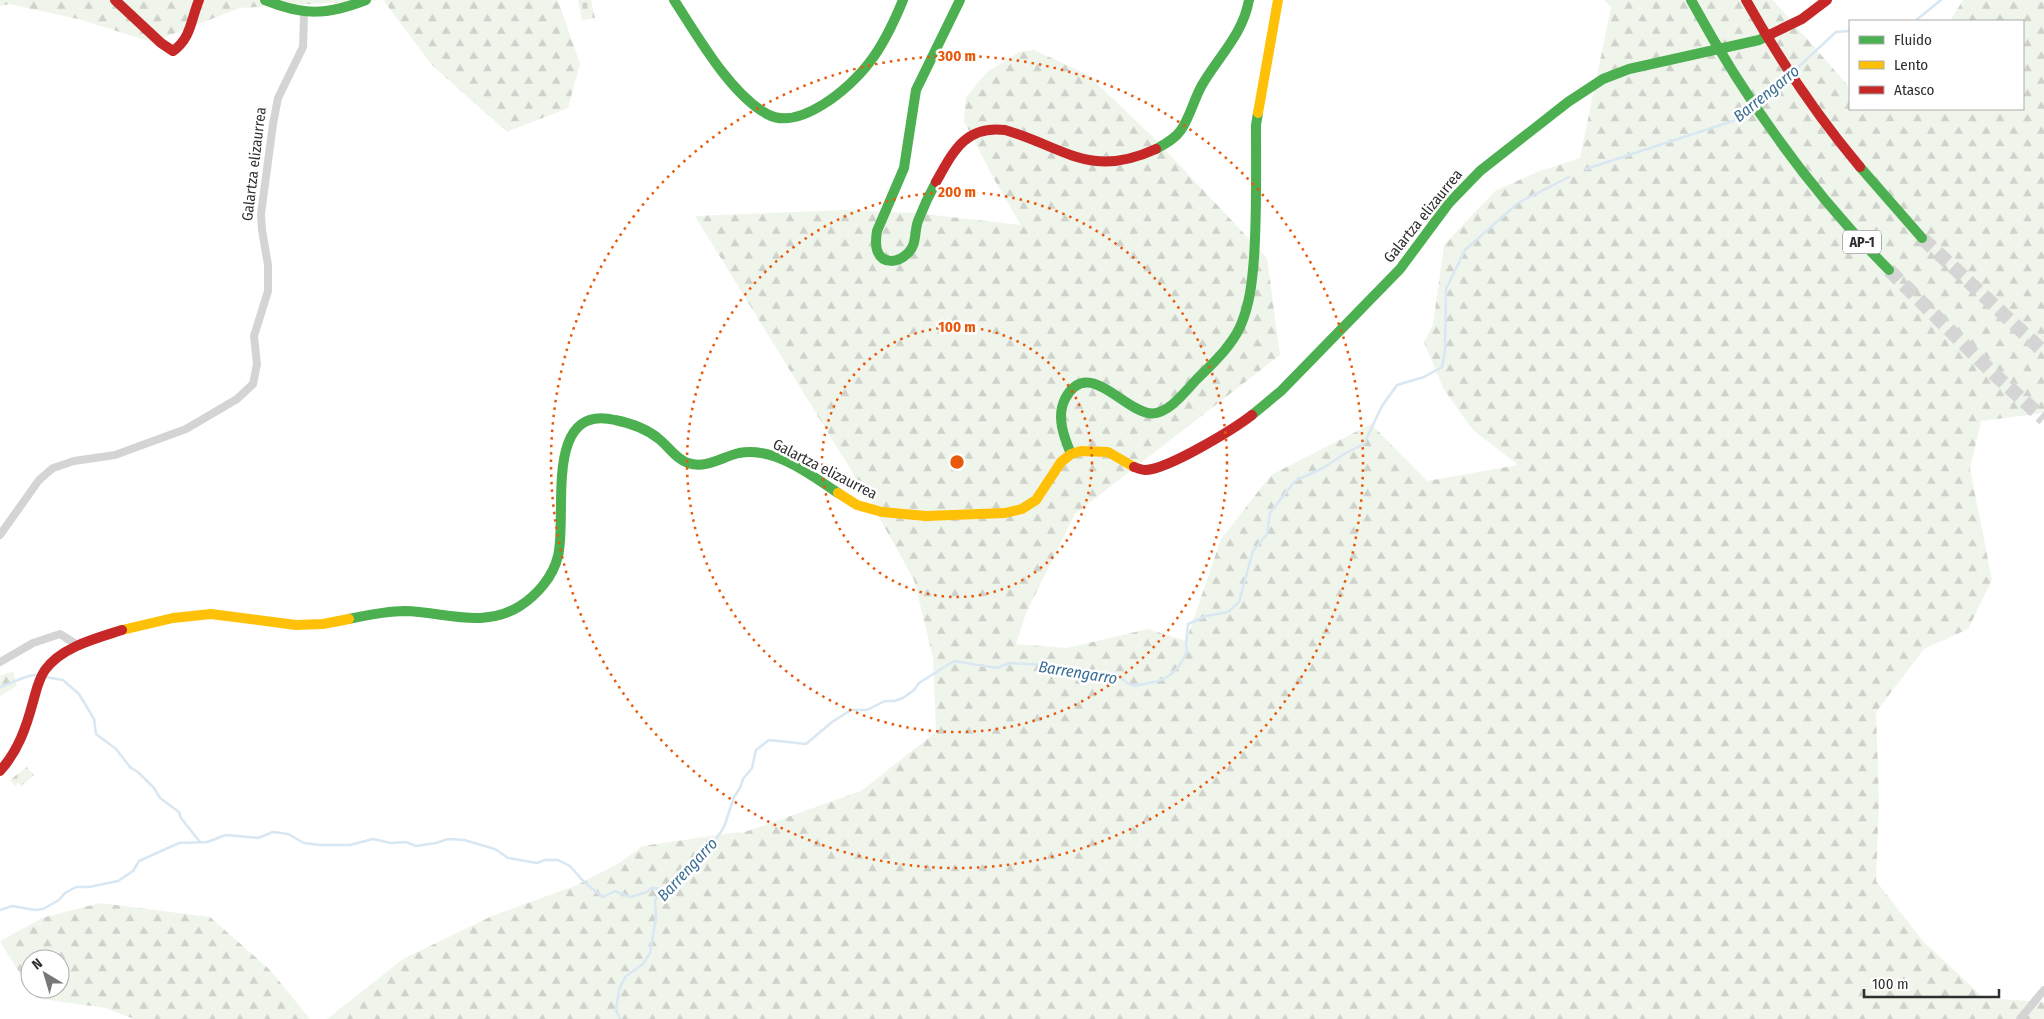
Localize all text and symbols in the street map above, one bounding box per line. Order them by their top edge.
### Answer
legend [1849,20,2024,110]
text: Fluido [1894,31,1932,49]
text: 300 m [937,47,976,65]
text: Lento [1894,56,1928,74]
water label: Barrengarro [1730,61,1803,126]
text: Atasco [1894,81,1934,99]
street label: Galartza elizaurrea [238,106,270,222]
street label: Galartza elizaurrea [1380,166,1466,266]
text: 200 m [937,183,976,201]
road number: AP-1 [1843,230,1881,253]
text: 100 m [938,318,976,336]
street label: Galartza elizaurrea [770,435,880,503]
centre of rings [948,453,966,471]
water label: Barrengarro [1037,657,1119,688]
water label: Barrengarro [653,834,721,905]
north arrow [20,949,70,999]
text: N [29,955,46,973]
scale bar [1864,966,1999,998]
text: 100 m [1872,975,1909,993]

